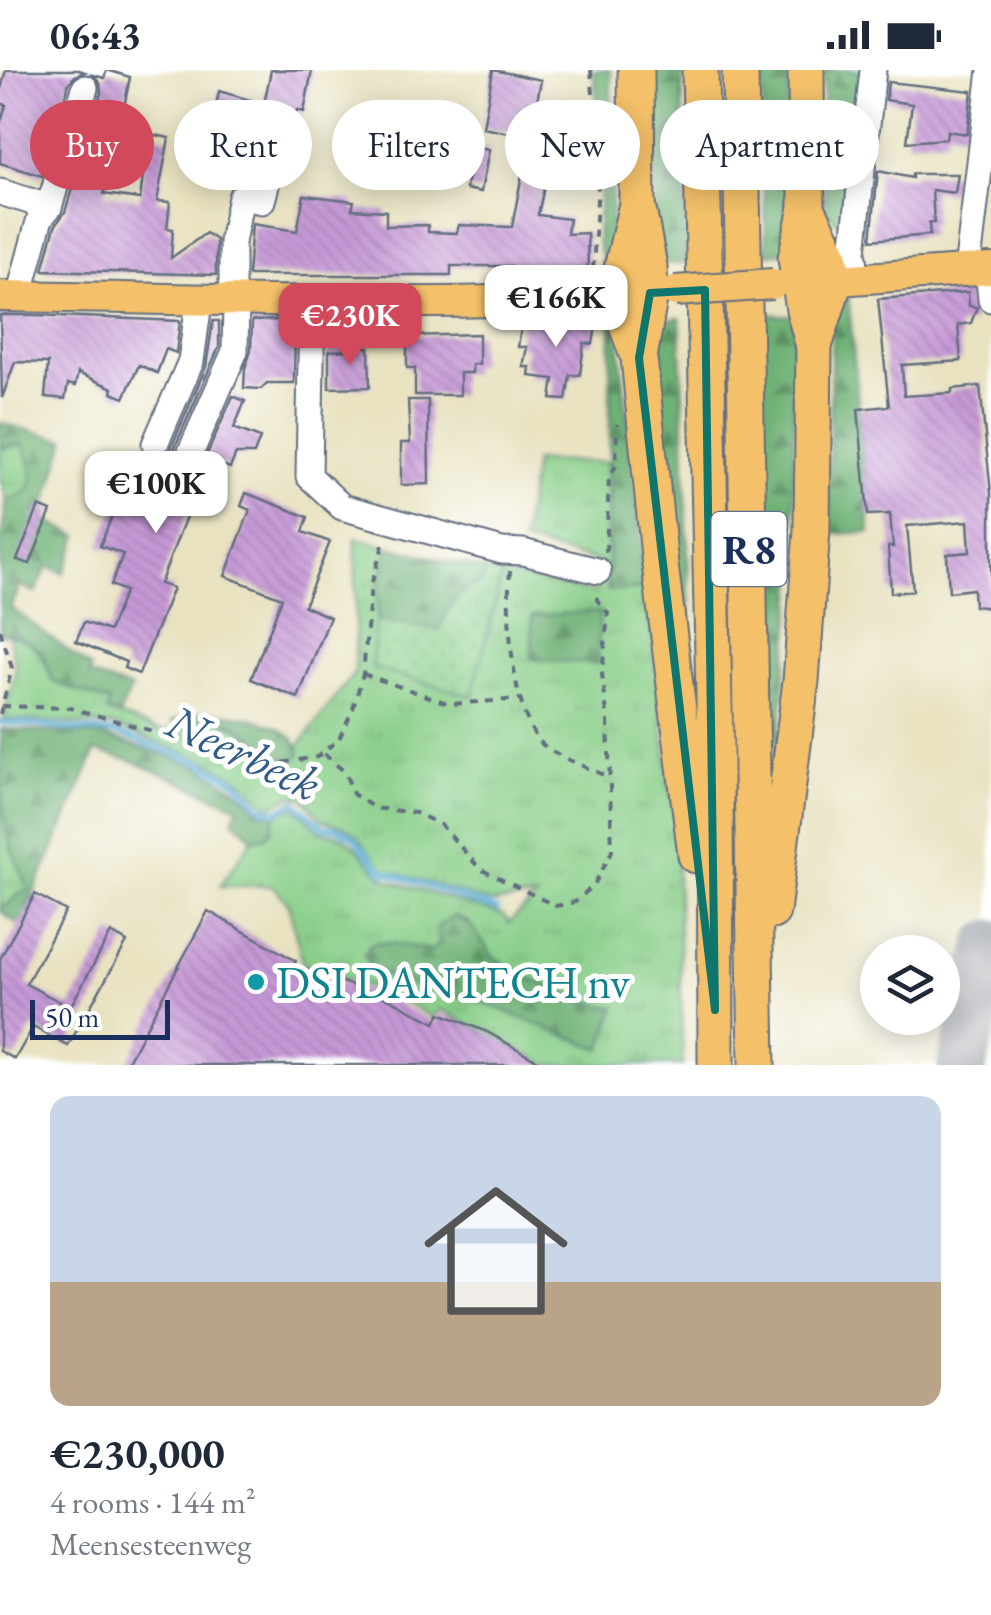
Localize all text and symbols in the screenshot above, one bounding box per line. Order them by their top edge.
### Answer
text: 06:43 [50,11,141,60]
chip: Buy [30,100,154,190]
chip: Rent [174,100,312,190]
chip: Filters [332,100,485,190]
chip: New [505,100,640,190]
chip: Apartment [660,100,879,190]
pin: €166K [486,265,626,350]
text: €166K [507,276,605,318]
pin: €230K [280,283,420,368]
text: €230K [301,294,399,336]
pin: €100K [86,451,226,536]
text: €100K [107,462,205,504]
road number: R8 [712,512,786,586]
water label: Neerbeek [156,689,331,815]
map controls [860,935,960,1035]
button: layers [860,935,960,1035]
place label: DSI DANTECH nv [276,953,630,1011]
marker: DSI DANTECH nv [245,971,267,993]
scale bar [30,995,170,1040]
text: 50 m [45,999,99,1035]
icon: home [406,1161,586,1341]
text: €230,000 [50,1426,225,1481]
text: 4 rooms · 144 m² [50,1481,256,1523]
text: Meensesteenweg [50,1523,251,1565]

